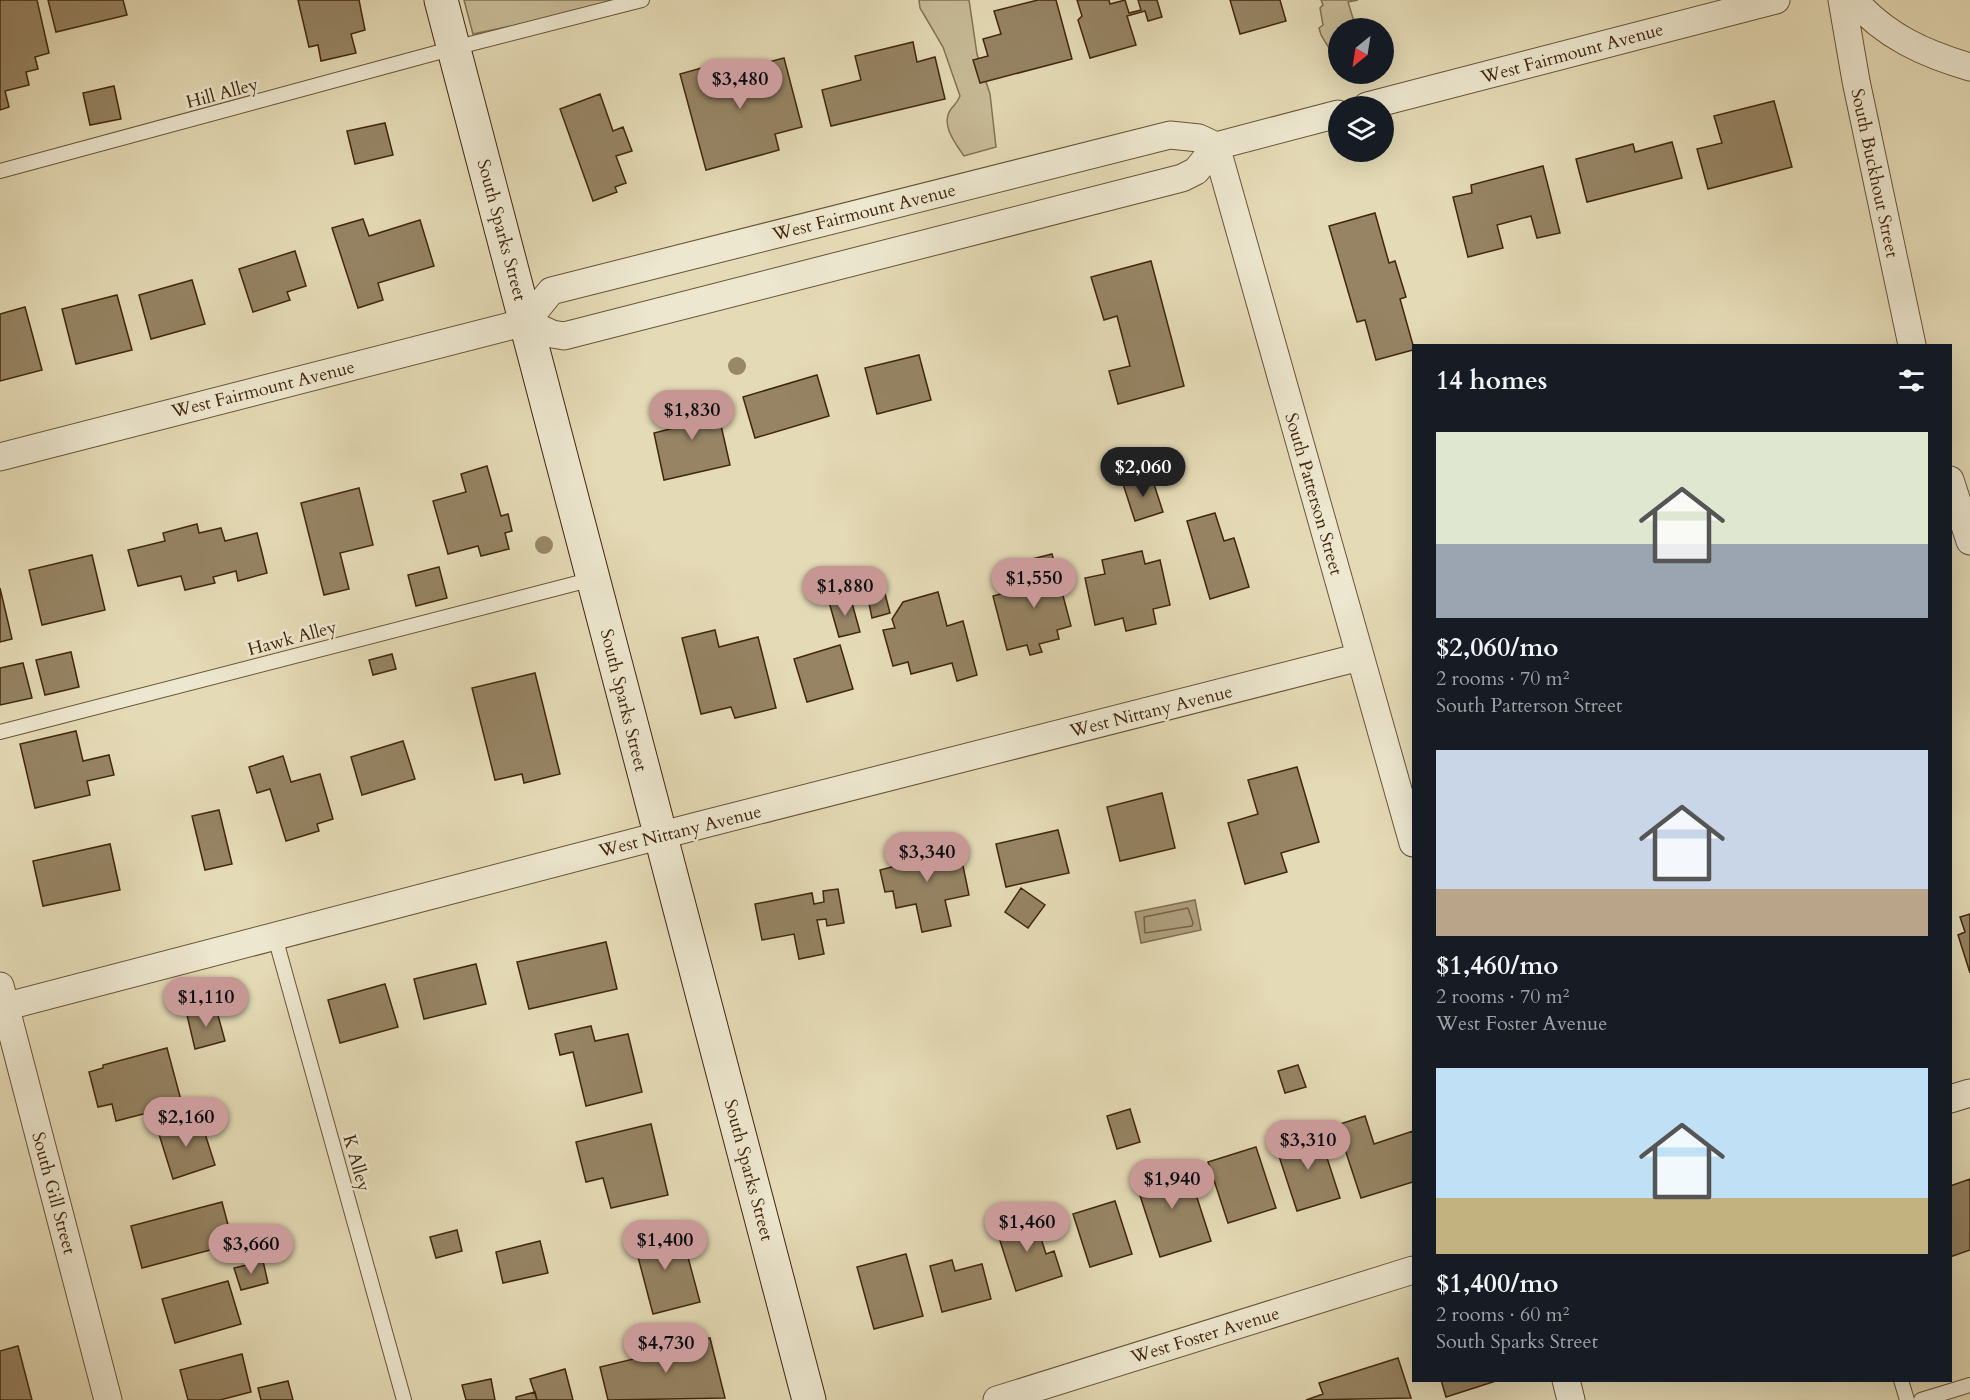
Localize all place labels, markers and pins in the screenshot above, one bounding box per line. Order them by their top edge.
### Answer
pin: $3,480 [691,59,789,110]
pin: $1,830 [643,390,741,441]
pin: $2,060 [1094,447,1192,498]
pin: $1,550 [985,558,1083,609]
pin: $1,880 [796,566,894,617]
pin: $3,340 [878,832,976,883]
pin: $1,110 [157,977,255,1028]
pin: $2,160 [137,1097,235,1148]
pin: $3,310 [1259,1120,1357,1171]
pin: $1,940 [1123,1159,1221,1210]
pin: $1,460 [978,1202,1076,1253]
pin: $1,400 [616,1220,714,1271]
pin: $3,660 [202,1224,300,1275]
pin: $4,730 [617,1323,715,1374]

